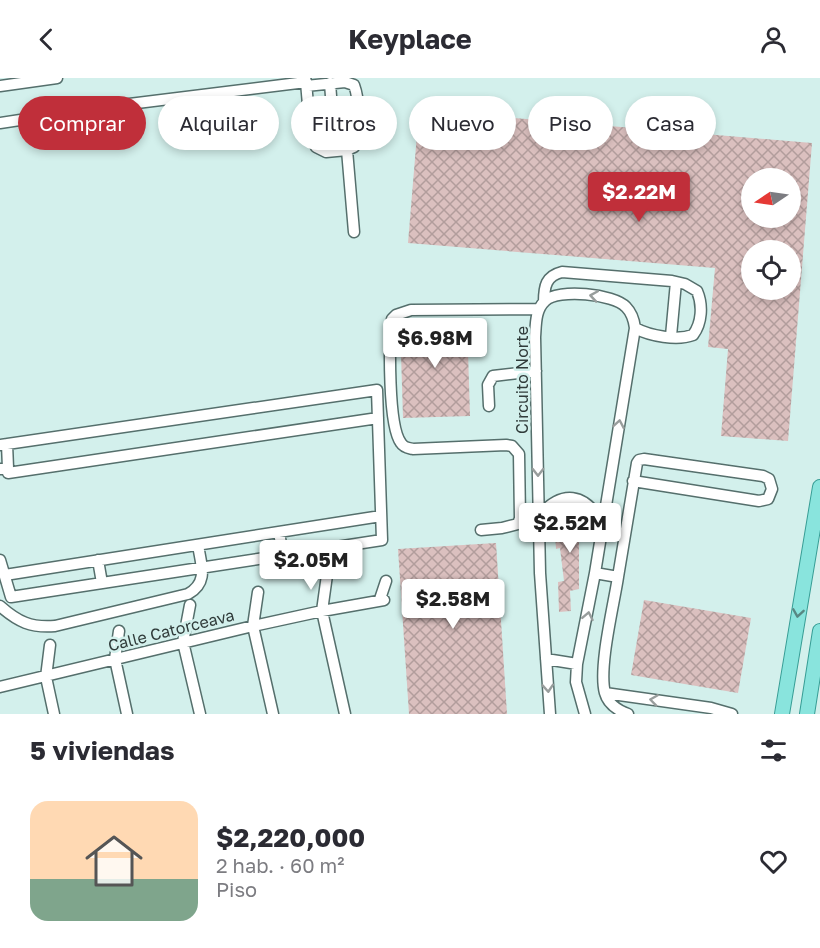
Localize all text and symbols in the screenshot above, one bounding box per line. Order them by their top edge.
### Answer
icon: back [30,23,63,56]
text: Keyplace [348,23,472,55]
icon: person [757,23,790,56]
chip: Comprar [18,96,146,150]
chip: Alquilar [158,96,279,150]
chip: Filtros [291,96,397,150]
chip: Nuevo [409,96,516,150]
chip: Piso [528,96,613,150]
chip: Casa [625,96,716,150]
north arrow [741,168,801,228]
map controls [741,168,801,300]
pin: $2.22M [590,172,688,223]
text: $2.22M [602,179,676,203]
button: locate [741,240,801,300]
one-way arrow [589,291,598,303]
pin: $6.98M [386,318,484,369]
text: $6.98M [397,325,473,349]
street label: Circuito Norte [512,326,532,434]
one-way arrow [613,419,625,428]
one-way arrow [532,468,544,477]
pin: $2.52M [521,503,619,554]
text: $2.52M [533,510,607,534]
pin: $2.05M [262,540,360,591]
text: $2.05M [274,547,349,571]
pin: $2.58M [404,579,502,630]
text: $2.58M [416,586,490,610]
street label: Calle Catorceava [106,605,236,655]
one-way arrow [793,609,805,618]
one-way arrow [581,611,594,621]
one-way arrow [541,683,554,692]
one-way arrow [650,695,659,707]
icon: filters [757,734,790,767]
text: 5 viviendas [30,735,175,766]
text: $2,220,000 [216,822,365,853]
icon: home [78,825,150,897]
icon: heart [757,845,790,878]
text: 2 hab. · 60 m² [216,853,345,877]
text: Piso [216,877,257,901]

